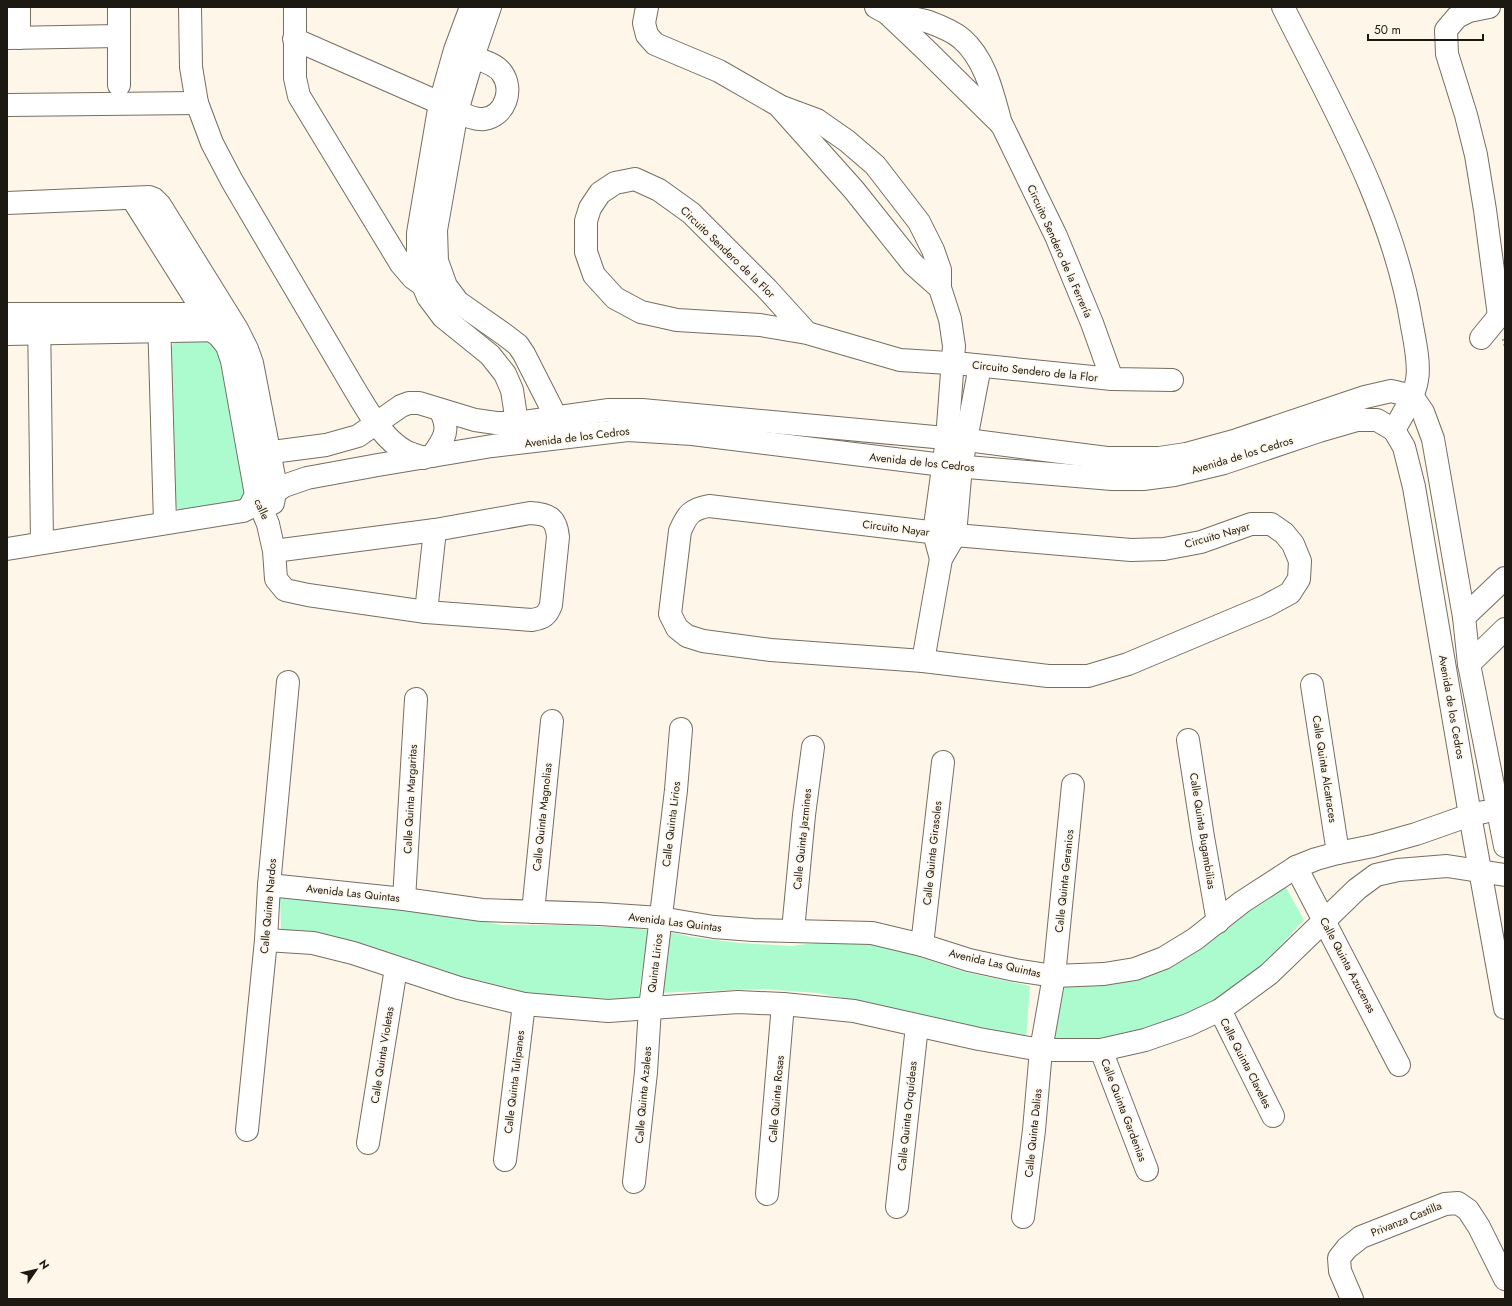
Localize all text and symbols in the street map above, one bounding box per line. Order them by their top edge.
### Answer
scale bar [1368,16,1483,42]
text: 50 m [1374,21,1401,39]
street label: Circuito Sendero de la Ferrería [1023,182,1097,320]
street label: Circuito Sendero de la Flor [677,202,779,302]
street label: Circuito Sendero de la Flor [971,356,1099,386]
street label: Avenida de los Cedros [524,423,631,451]
street label: Avenida de los Cedros [1189,432,1295,478]
street label: Avenida de los Cedros [869,449,976,476]
street label: calle [250,496,274,522]
street label: Circuito Nayar [862,516,931,540]
street label: Circuito Nayar [1182,518,1252,552]
street label: Avenida de los Cedros [1435,654,1469,761]
street label: Calle Quinta Alcatraces [1309,714,1341,824]
street label: Calle Quinta Margaritas [399,743,421,854]
street label: Calle Quinta Magnolias [528,762,556,872]
street label: Calle Quinta Bugambilias [1186,772,1220,891]
street label: Calle Quinta Lirios [658,780,684,868]
street label: Calle Quinta Jazmines [789,787,815,890]
street label: Calle Quinta Girasoles [919,800,945,906]
street label: Calle Quinta Geranios [1051,828,1077,933]
street label: Calle Quinta Nardos [256,857,280,954]
street label: Avenida Las Quintas [305,880,401,906]
street label: Avenida Las Quintas [627,908,723,936]
street label: Calle Quinta Azucenas [1316,914,1380,1016]
street label: Quinta Lirios [643,932,667,993]
street label: Avenida Las Quintas [947,945,1043,981]
street label: Calle Quinta Violetas [366,1005,398,1105]
street label: Calle Quinta Claveles [1216,1015,1276,1111]
street label: Calle Quinta Tulipanes [500,1029,528,1135]
street label: Calle Quinta Azaleas [631,1045,655,1144]
street label: Calle Quinta Rosas [764,1054,788,1143]
street label: Calle Quinta Gardenias [1097,1056,1151,1164]
street label: Calle Quinta Orquídeas [893,1060,921,1172]
street label: Calle Quinta Dalias [1020,1087,1046,1178]
street label: Privanza Castilla [1368,1198,1444,1240]
north arrow [16,1250,56,1290]
text: N [35,1256,53,1273]

